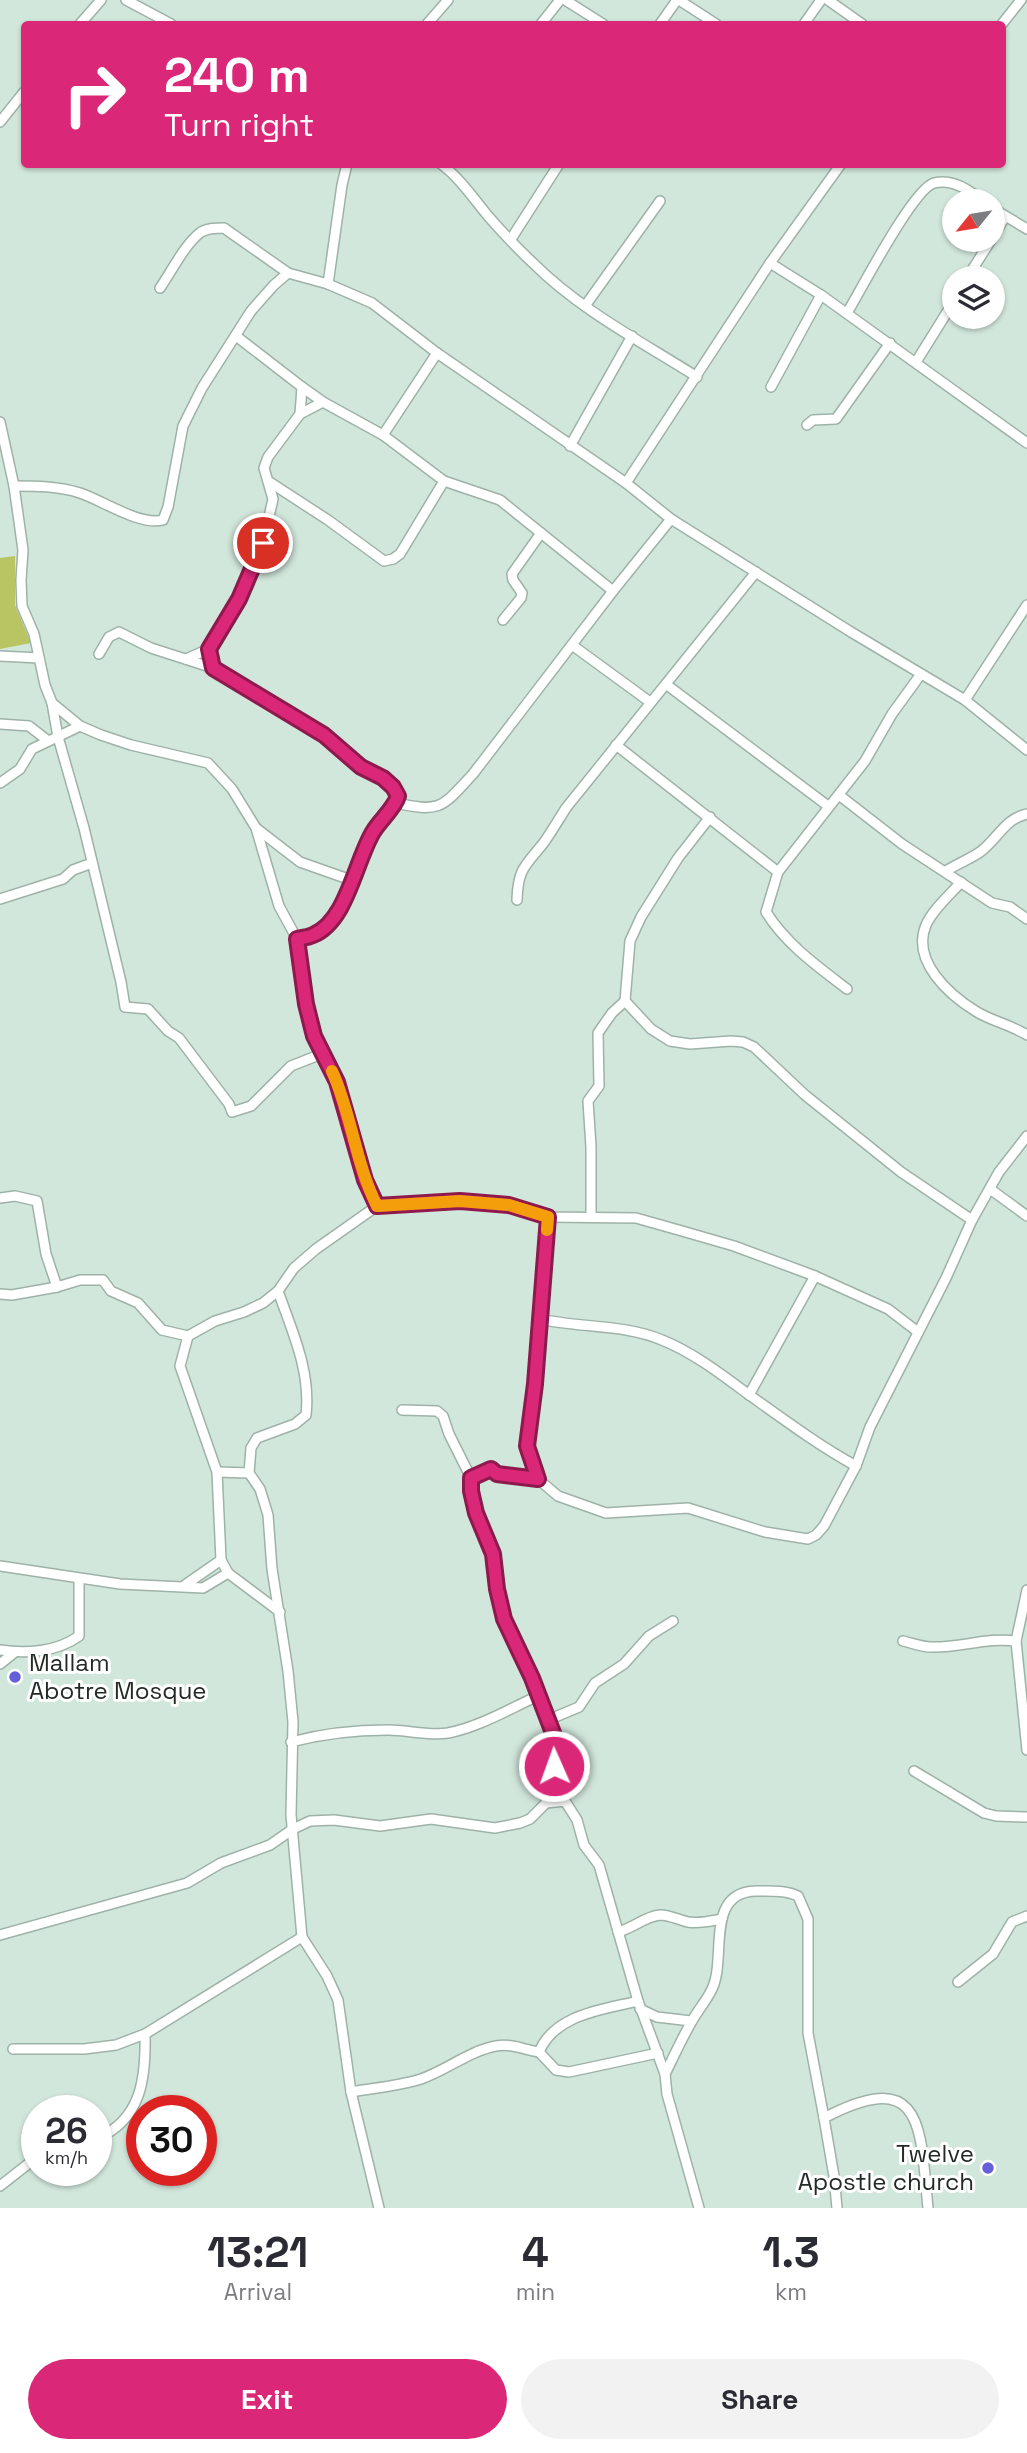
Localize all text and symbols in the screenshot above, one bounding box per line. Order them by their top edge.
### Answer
text: 240 m [164,44,310,106]
icon: right [49,49,140,140]
text: Turn right [164,105,314,145]
north arrow [942,189,1004,252]
map controls [942,189,1005,329]
button: layers [942,266,1005,329]
pin [233,513,293,573]
icon: arrive [244,524,282,562]
place label: Mallam Abotre Mosque [29,1647,207,1706]
marker: Mallam Abotre Mosque [7,1669,23,1685]
position arrow [517,1729,591,1803]
speed limit sign: 30 [126,2095,217,2186]
text: 26 [45,2109,88,2153]
place label: Twelve Apostle church [798,2138,974,2197]
text: km/h [45,2146,88,2169]
marker: Twelve Apostle church [980,2160,996,2176]
text: 13:21 [207,2226,308,2279]
text: 4 [522,2226,549,2279]
text: 1.3 [763,2226,820,2279]
text: Arrival [224,2277,292,2307]
text: min [516,2277,555,2307]
text: km [775,2277,807,2307]
button: Exit [28,2359,507,2439]
button: Share [521,2359,999,2439]

